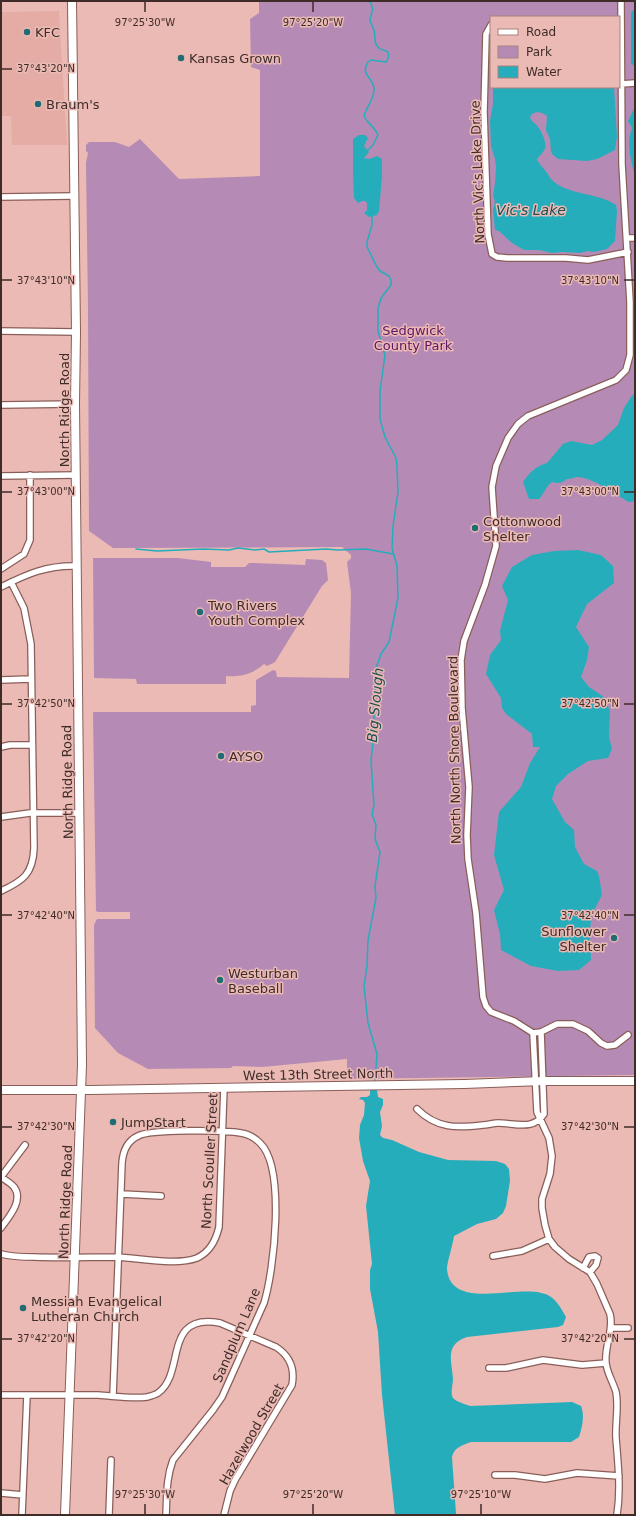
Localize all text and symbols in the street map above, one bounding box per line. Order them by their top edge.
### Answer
legend [490,16,620,88]
text: 97°25'30"W [115,17,175,28]
text: 97°25'20"W [283,17,343,28]
place label: KFC [35,25,60,40]
text: Road [526,25,556,39]
marker: KFC [22,27,32,37]
text: Park [526,45,552,59]
place label: Kansas Grown [189,51,281,66]
marker: Kansas Grown [176,53,186,63]
text: 37°43'20"N [17,63,75,74]
text: Water [526,65,562,79]
place label: Braum's [46,97,100,112]
marker: Braum's [33,99,43,109]
street label: North Vic's Lake Drive [468,100,487,244]
water label: Vic's Lake [496,202,566,218]
text: 37°43'10"N [17,275,75,286]
text: 37°43'10"N [561,275,619,286]
park label: Sedgwick County Park [374,323,453,353]
street label: North Ridge Road [57,353,72,467]
text: 37°43'00"N [17,486,75,497]
text: 37°43'00"N [561,486,619,497]
place label: Cottonwood Shelter [483,514,561,544]
marker: Cottonwood Shelter [470,523,480,533]
place label: Two Rivers Youth Complex [207,598,305,628]
marker: Two Rivers Youth Complex [195,607,205,617]
street label: North North Shore Boulevard [445,656,464,844]
water label: Big Slough [364,667,386,743]
text: 37°42'50"N [17,698,75,709]
text: 37°42'50"N [561,698,619,709]
street label: North Ridge Road [59,725,76,839]
place label: AYSO [229,749,263,764]
marker: AYSO [216,751,226,761]
text: 37°42'40"N [17,910,75,921]
text: 37°42'40"N [561,910,619,921]
place label: Sunflower Shelter [541,924,607,954]
marker: Sunflower Shelter [609,933,619,943]
place label: Westurban Baseball [228,966,298,996]
marker: Westurban Baseball [215,975,225,985]
street label: West 13th Street North [243,1066,393,1083]
street label: North Scouller Street [198,1093,221,1229]
place label: JumpStart [120,1115,186,1130]
marker: JumpStart [108,1117,118,1127]
text: 37°42'30"N [17,1121,75,1132]
text: 37°42'30"N [561,1121,619,1132]
street label: North Ridge Road [56,1145,75,1259]
street label: Sandplum Lane [210,1286,263,1385]
place label: Messiah Evangelical Lutheran Church [31,1294,162,1324]
marker: Messiah Evangelical Lutheran Church [18,1303,28,1313]
text: 37°42'20"N [17,1333,75,1344]
text: 37°42'20"N [561,1333,619,1344]
street label: Hazelwood Street [216,1381,287,1488]
text: 97°25'30"W [115,1489,175,1500]
text: 97°25'20"W [283,1489,343,1500]
text: 97°25'10"W [451,1489,511,1500]

